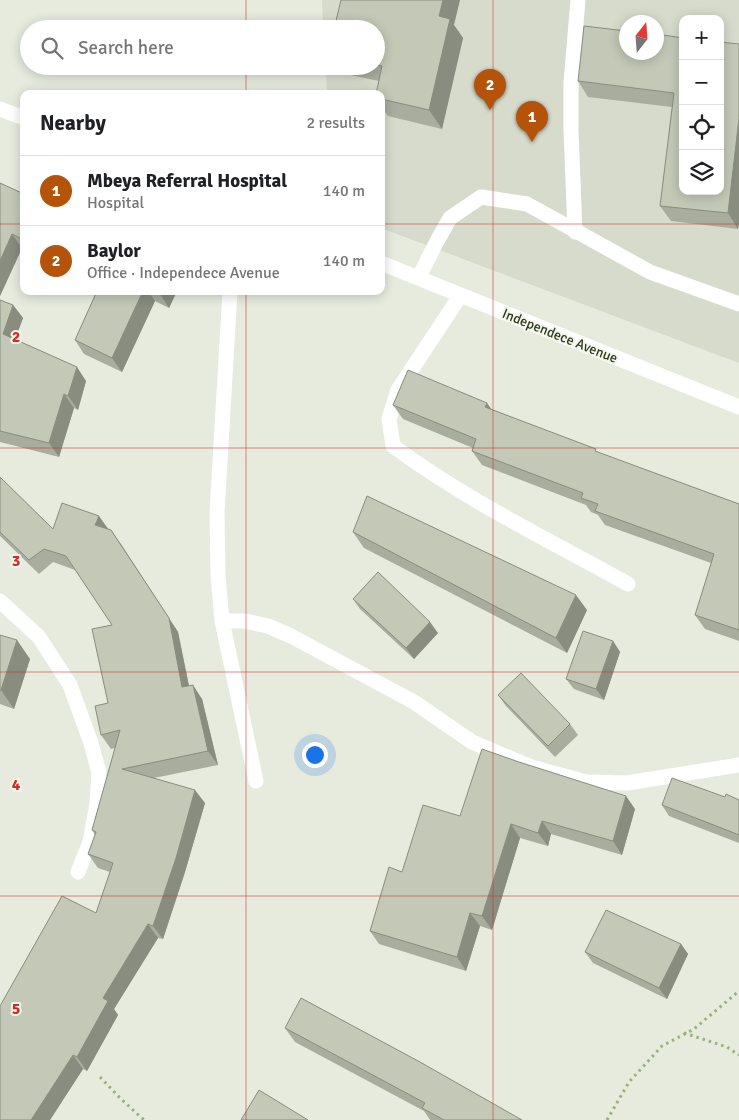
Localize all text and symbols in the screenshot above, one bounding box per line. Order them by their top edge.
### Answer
north arrow [619,15,664,60]
map controls [679,15,724,195]
button: + [679,15,724,60]
search box [20,20,385,75]
icon: search [38,34,66,62]
text: Search here [78,36,174,60]
button: − [679,60,724,105]
pin: 2 [474,69,506,110]
pin: 1 [516,101,548,142]
button: locate [679,105,724,150]
text: Nearby [40,110,106,136]
text: 2 results [306,113,365,133]
button: layers [679,150,724,195]
text: Mbeya Referral Hospital [87,169,287,193]
text: 1 [52,181,60,201]
text: 140 m [323,181,365,201]
text: Hospital [87,193,144,213]
text: Baylor [87,239,141,263]
text: 2 [52,251,60,271]
text: 140 m [323,251,365,271]
text: Office · Independece Avenue [87,263,280,283]
street label: Independece Avenue [500,305,620,367]
text: 2 [12,327,20,347]
text: 3 [12,551,20,571]
your location [302,742,328,768]
text: 4 [12,775,21,795]
text: 5 [12,999,20,1019]

